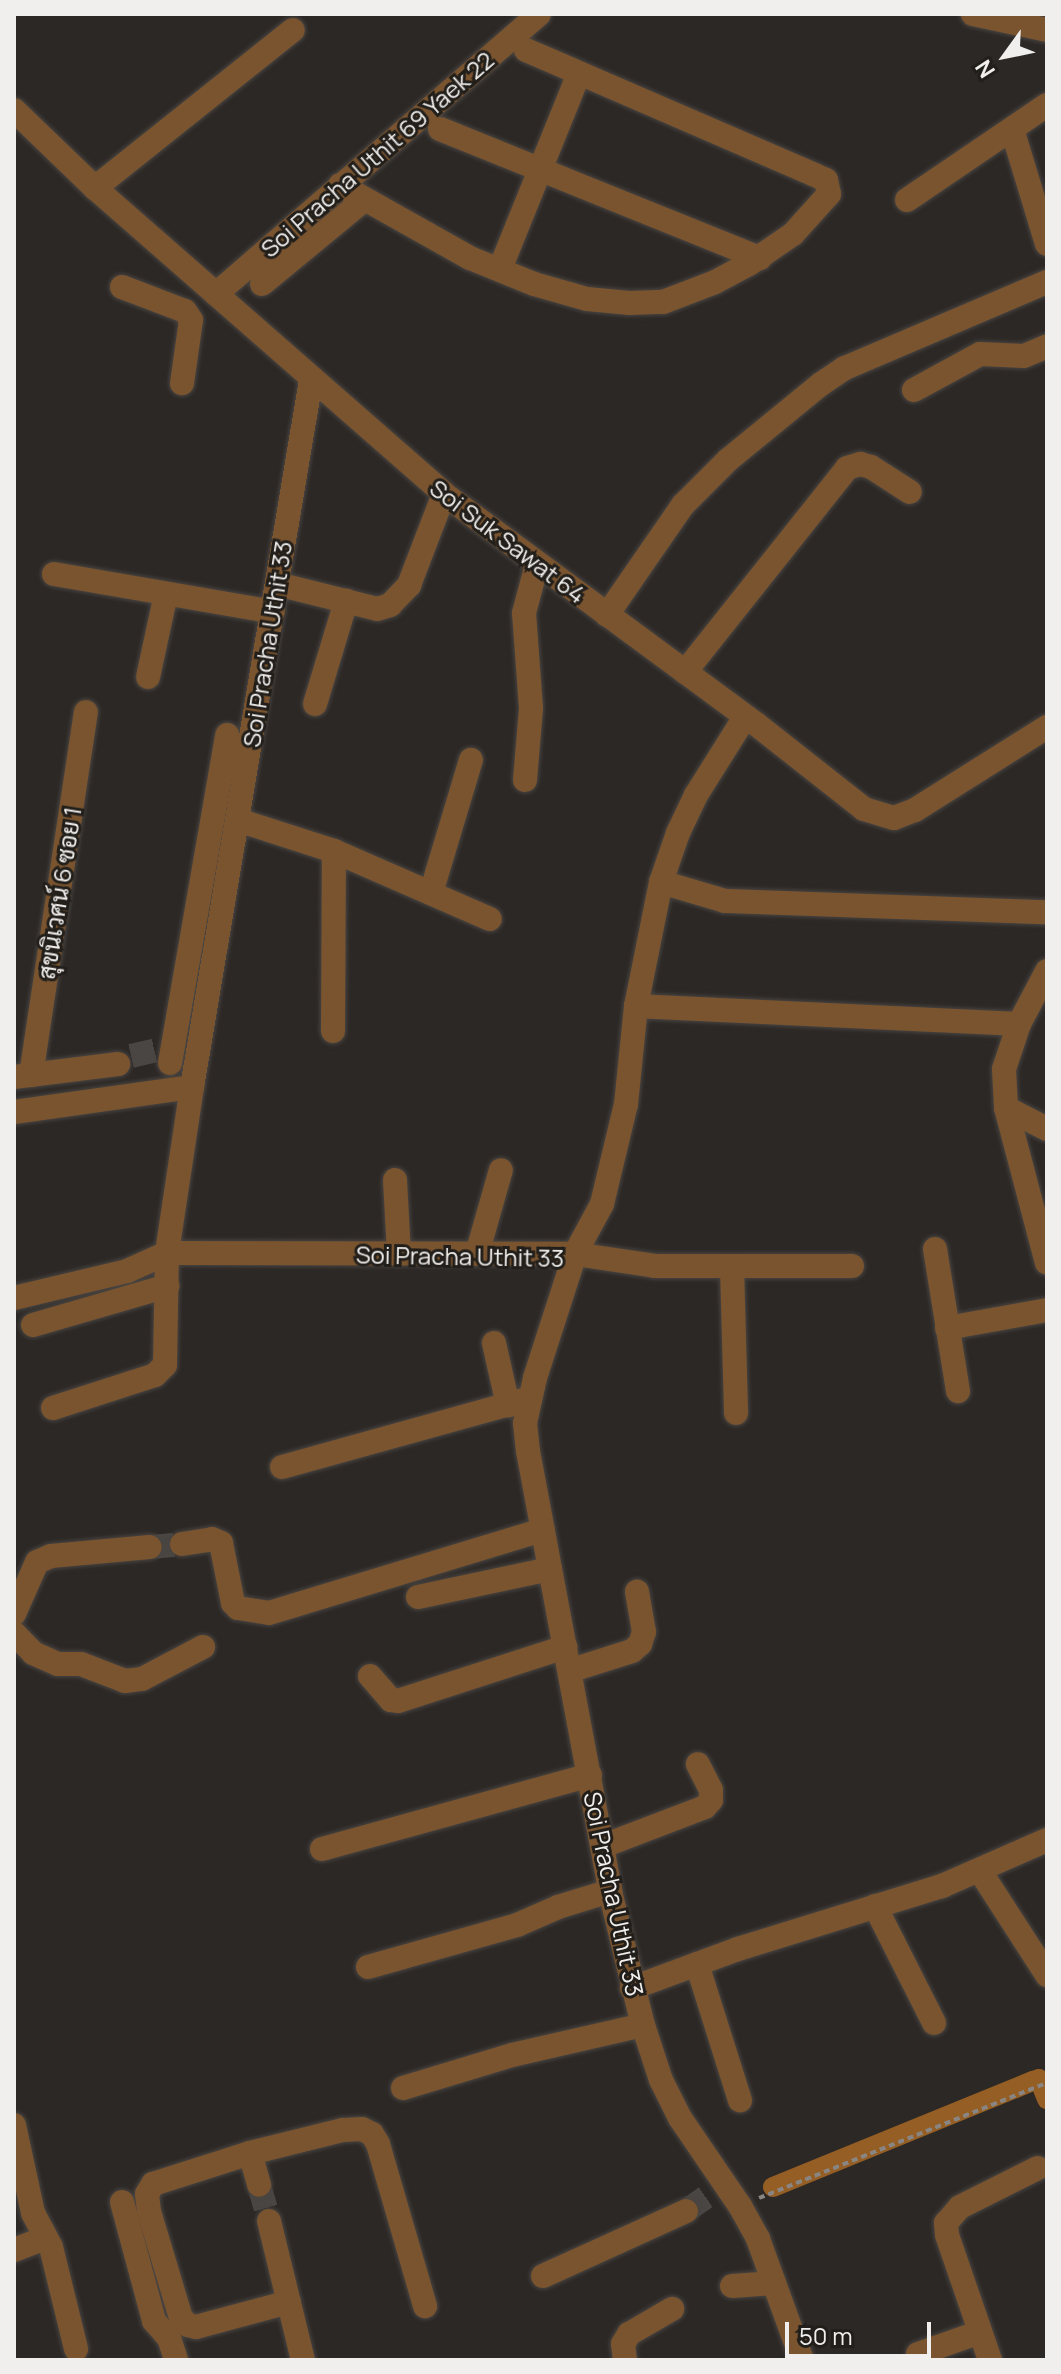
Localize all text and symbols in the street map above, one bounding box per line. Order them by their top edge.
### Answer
north arrow [965,16,1045,96]
street label: Soi Pracha Uthit 69 Yaek 22 [255,45,499,263]
text: N [968,54,1002,84]
street label: Soi Suk Sawat 64 [425,473,591,609]
street label: Soi Pracha Uthit 33 [236,539,298,749]
street label: สุขนิเวศน์ 6 ซอย 1 [31,805,87,981]
street label: Soi Pracha Uthit 33 [356,1240,564,1272]
street label: Soi Pracha Uthit 33 [578,1789,650,1999]
scale bar [789,2306,935,2356]
text: 50 m [799,2319,853,2352]

